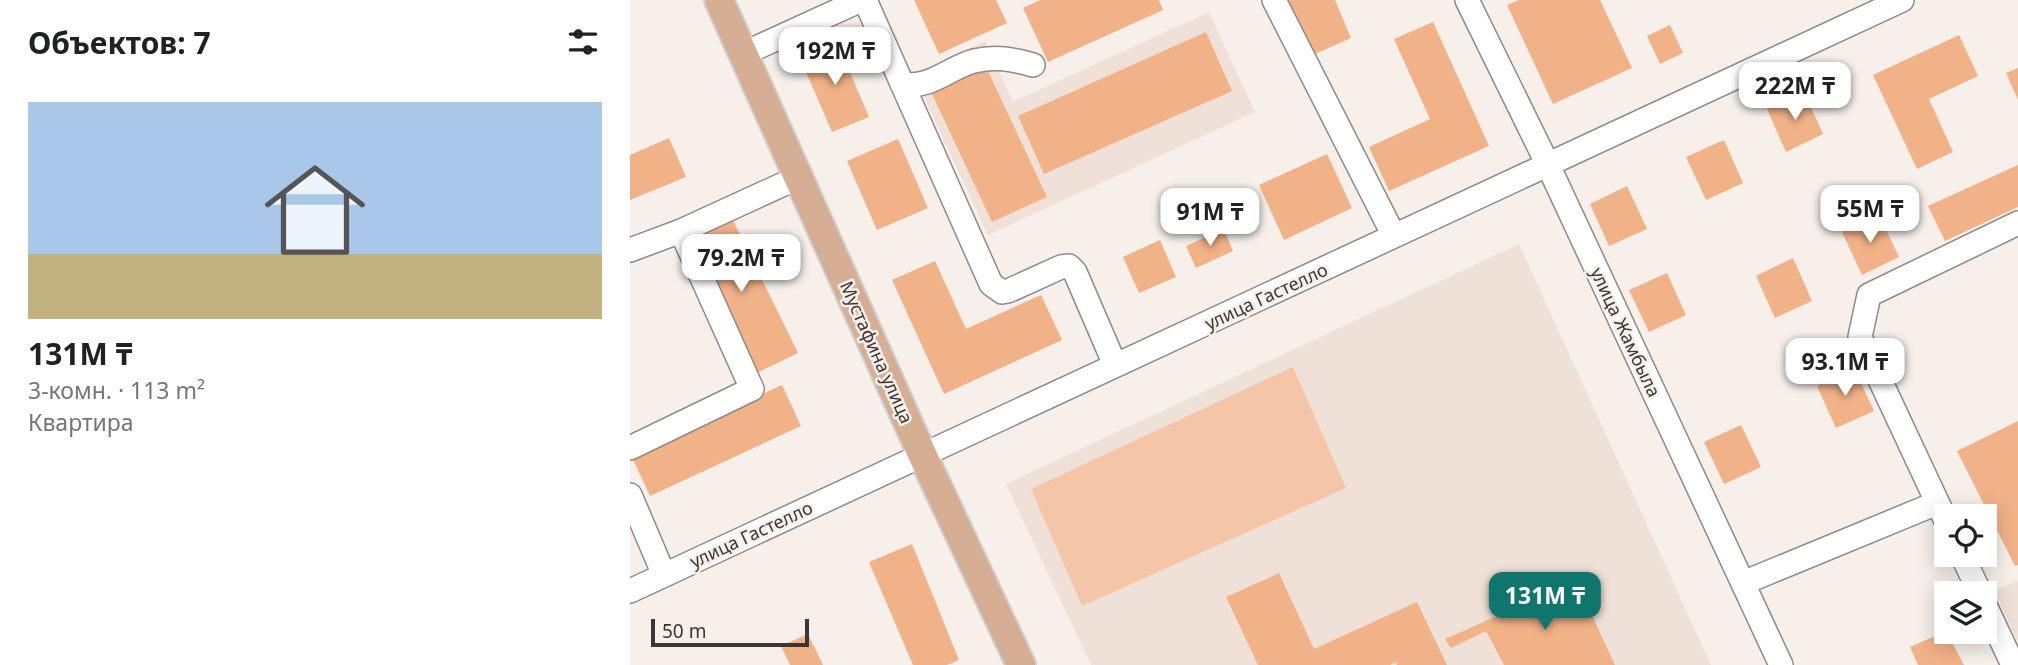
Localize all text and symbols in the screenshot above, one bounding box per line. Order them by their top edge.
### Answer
text: Объектов: 7 [28,22,211,63]
icon: filters [564,23,602,61]
pin: 192M ₸ [778,28,892,87]
text: 192M ₸ [795,34,875,66]
pin: 222M ₸ [1738,62,1852,122]
text: 222M ₸ [1755,69,1835,101]
icon: home [252,147,378,273]
pin: 55M ₸ [1821,186,1919,245]
pin: 91M ₸ [1161,188,1259,248]
text: 55M ₸ [1836,192,1904,224]
text: 91M ₸ [1176,195,1244,227]
pin: 79.2M ₸ [676,234,806,294]
text: 79.2M ₸ [698,241,784,273]
street label: улица Гастелло [1201,257,1331,335]
street label: улица Жамбыла [1585,263,1667,401]
street label: Мустафина улица [835,277,919,427]
text: 131M ₸ [28,333,133,374]
pin: 93.1M ₸ [1780,338,1910,398]
text: 93.1M ₸ [1802,345,1888,377]
text: 3-комн. · 113 m² [28,374,205,406]
text: Квартира [28,406,134,438]
street label: улица Гастелло [686,495,816,573]
map controls [1934,504,1997,644]
button: locate [1934,504,1997,567]
pin: 131M ₸ [1488,572,1602,632]
text: 131M ₸ [1505,579,1585,611]
button: layers [1934,581,1997,644]
scale bar [651,616,808,648]
text: 50 m [662,618,706,644]

